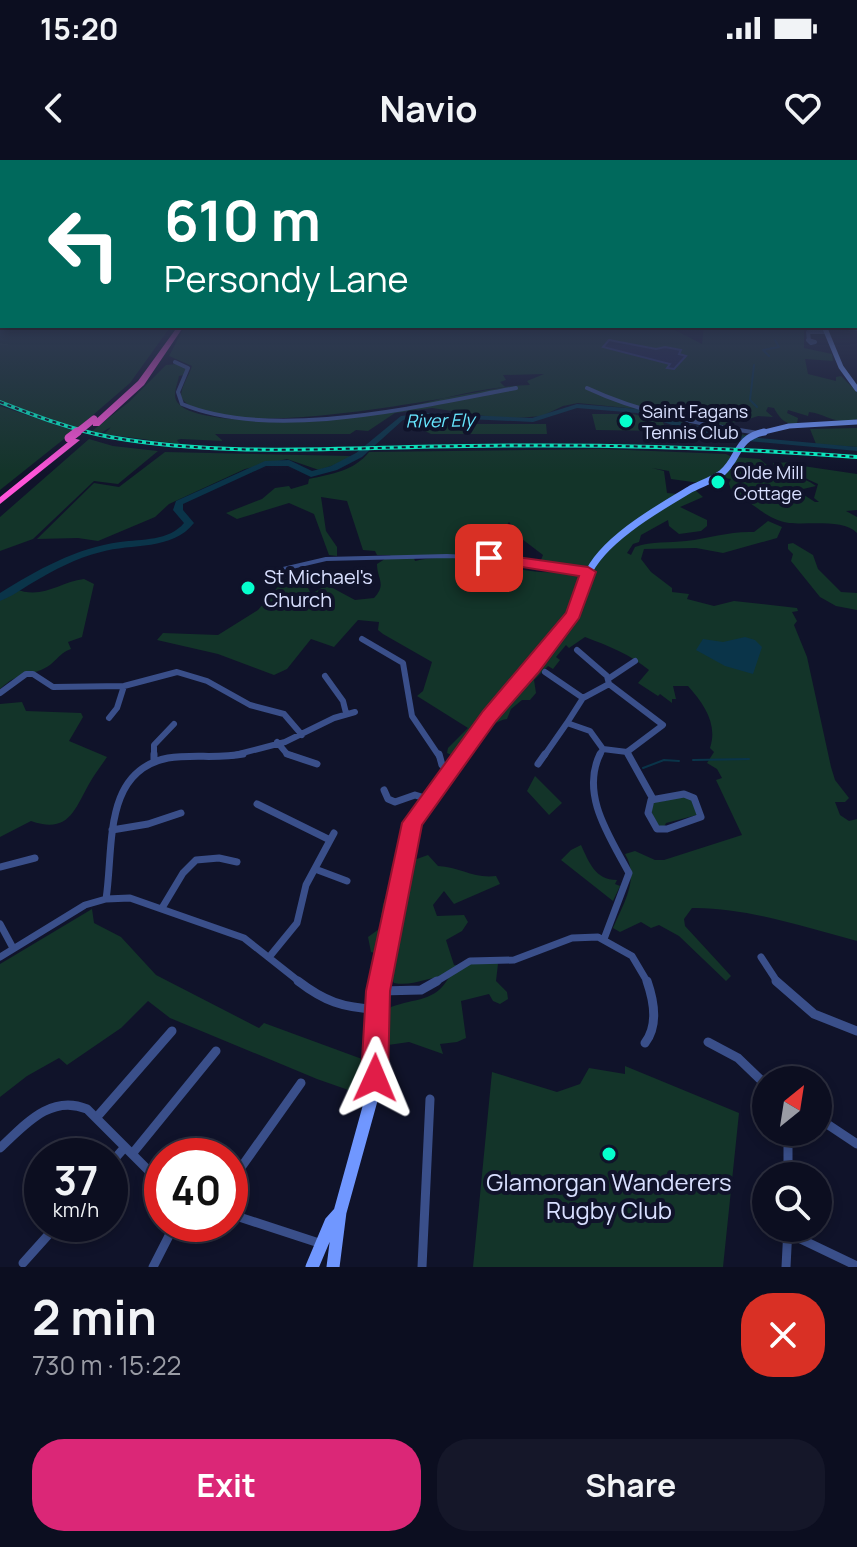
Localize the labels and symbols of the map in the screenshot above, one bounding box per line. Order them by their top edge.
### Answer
place label: Saint Fagans Tennis Club [642,399,748,444]
water label: River Ely [405,407,477,433]
marker: Saint Fagans Tennis Club [617,412,635,430]
place label: Olde Mill Cottage [734,460,804,505]
marker: Olde Mill Cottage [709,473,727,491]
pin [455,524,523,592]
place label: St Michael's Church [264,563,373,613]
marker: St Michael's Church [239,579,257,597]
position arrow [333,1036,417,1120]
north arrow [752,1066,832,1146]
speed limit sign: 40 [144,1138,248,1242]
marker: Glamorgan Wanderers Rugby Club [600,1145,618,1163]
place label: Glamorgan Wanderers Rugby Club [486,1165,732,1226]

